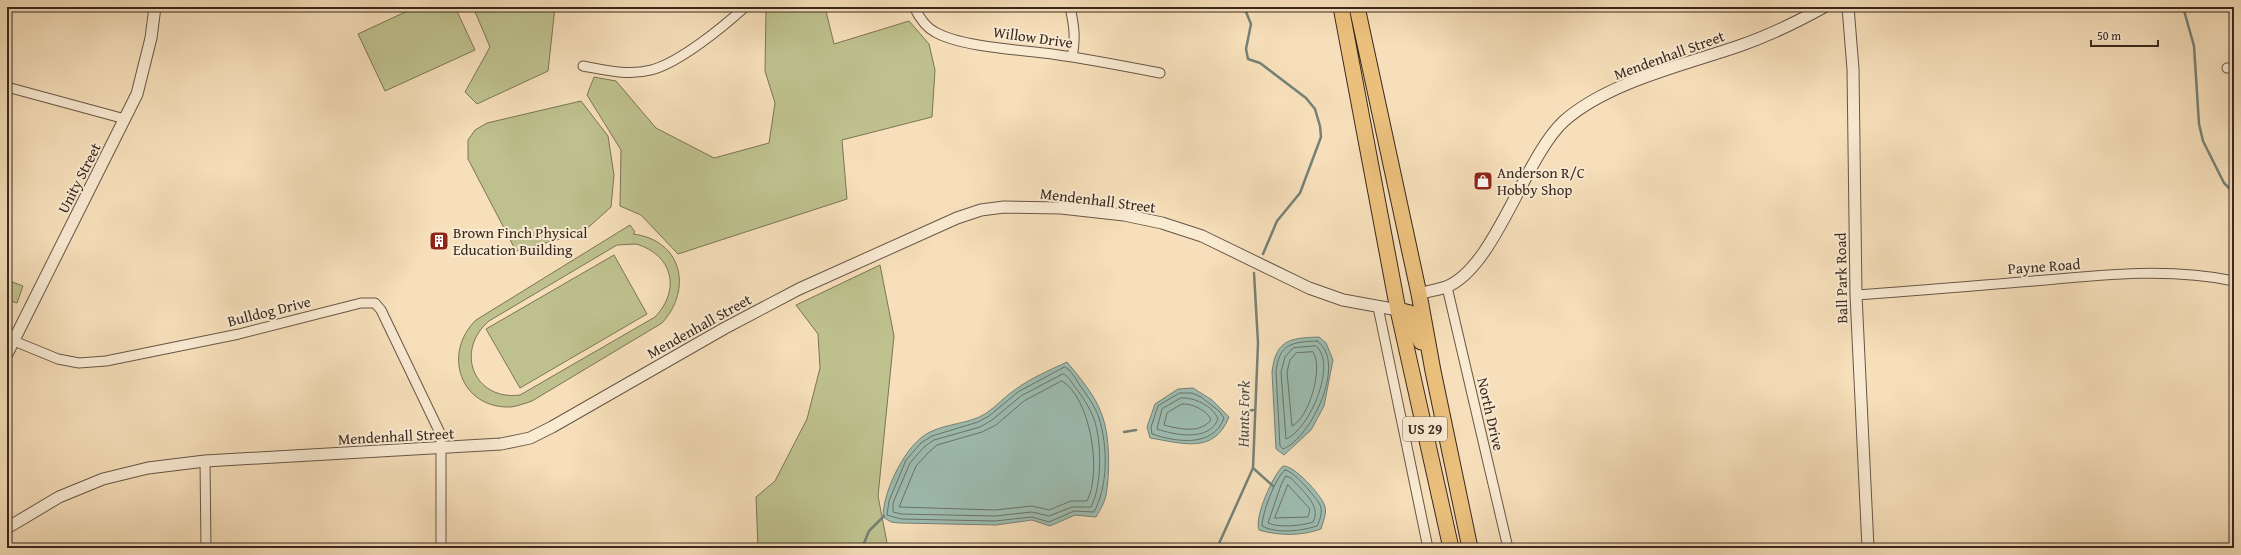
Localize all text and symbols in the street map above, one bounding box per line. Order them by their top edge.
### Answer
street label: Willow Drive [992,21,1074,53]
scale bar [2091,22,2158,48]
street label: Mendenhall Street [1611,25,1728,85]
text: 50 m [2097,27,2121,44]
street label: Unity Street [52,139,106,217]
place label: Anderson R/C Hobby Shop [1497,162,1585,200]
shop icon: Anderson R/C Hobby Shop [1472,170,1494,192]
street label: Mendenhall Street [1039,182,1158,218]
place label: Brown Finch Physical Education Building [453,222,587,260]
building icon: Brown Finch Physical Education Building [428,230,450,252]
street label: Ball Park Road [1830,232,1852,324]
street label: Payne Road [2007,253,2081,279]
street label: Mendenhall Street [643,288,756,363]
street label: Bulldog Drive [225,291,313,331]
street label: North Drive [1472,375,1510,453]
water label: Hunts Fork [1230,380,1256,449]
road number: US 29 [1403,417,1447,441]
street label: Mendenhall Street [337,422,455,450]

